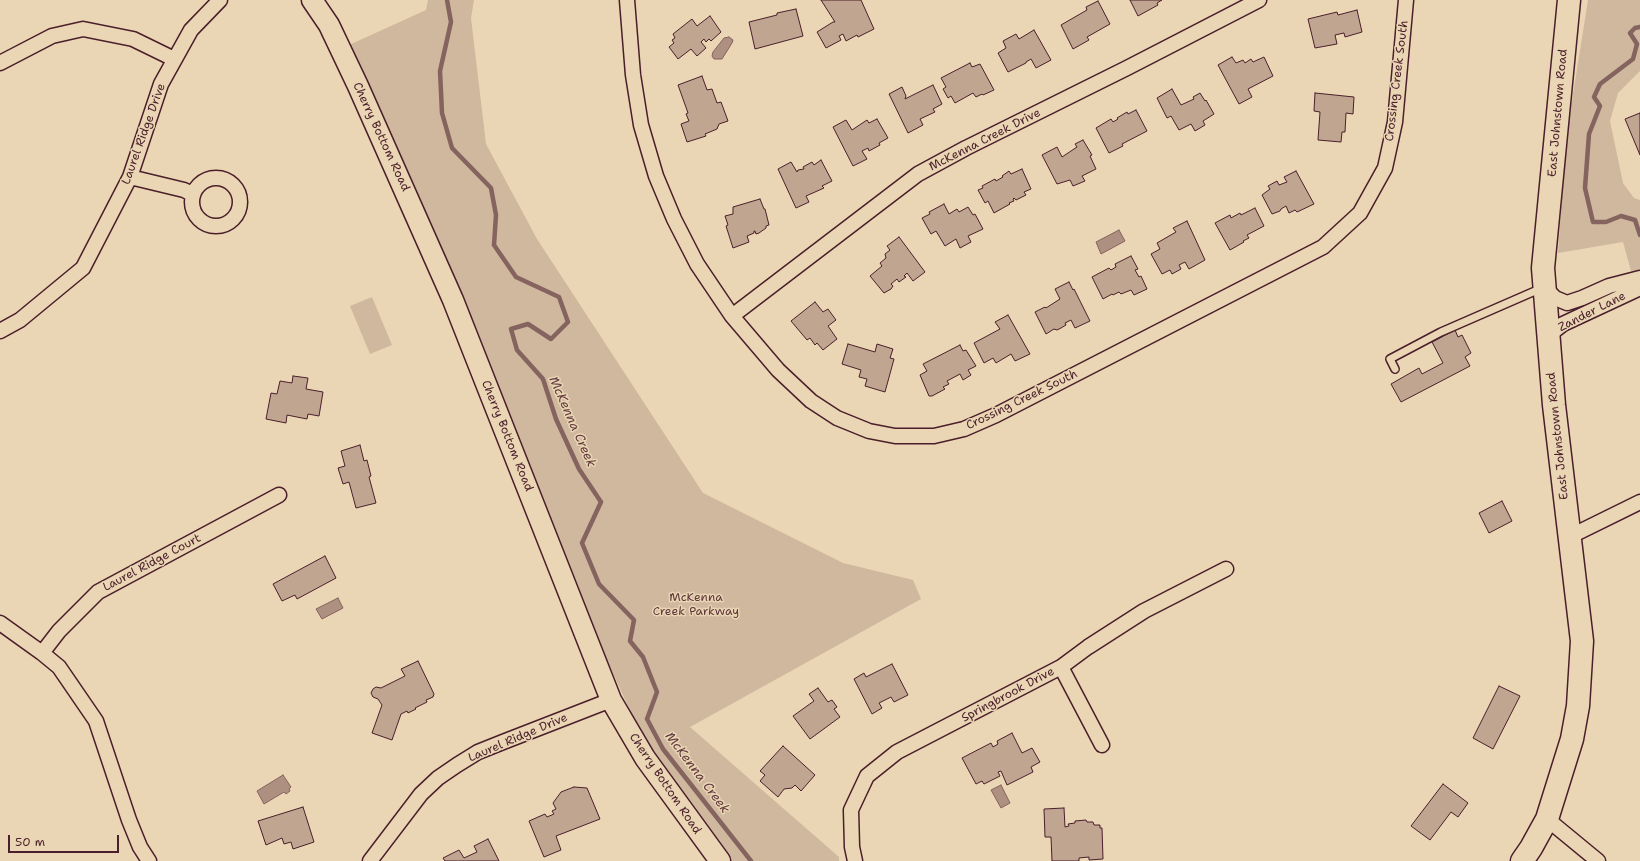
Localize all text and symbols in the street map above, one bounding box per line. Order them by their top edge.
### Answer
street label: Crossing Creek South [1382,20,1412,142]
street label: East Johnstown Road [1545,48,1571,178]
street label: Cherry Bottom Road [349,80,413,194]
street label: Laurel Ridge Drive [119,81,169,187]
street label: McKenna Creek Drive [927,106,1043,174]
street label: Zander Lane [1556,289,1628,335]
street label: Crossing Creek South [964,367,1080,433]
street label: East Johnstown Road [1544,371,1572,501]
water label: McKenna Creek [545,374,599,470]
street label: Cherry Bottom Road [478,378,536,494]
street label: Laurel Ridge Court [101,531,203,595]
park label: McKenna Creek Parkway [653,591,739,619]
street label: Springbrook Drive [959,664,1057,726]
street label: Laurel Ridge Drive [466,711,570,765]
water label: McKenna Creek [661,729,733,817]
street label: Cherry Bottom Road [626,731,704,837]
scale bar [10,827,121,853]
text: 50 m [15,834,45,850]

